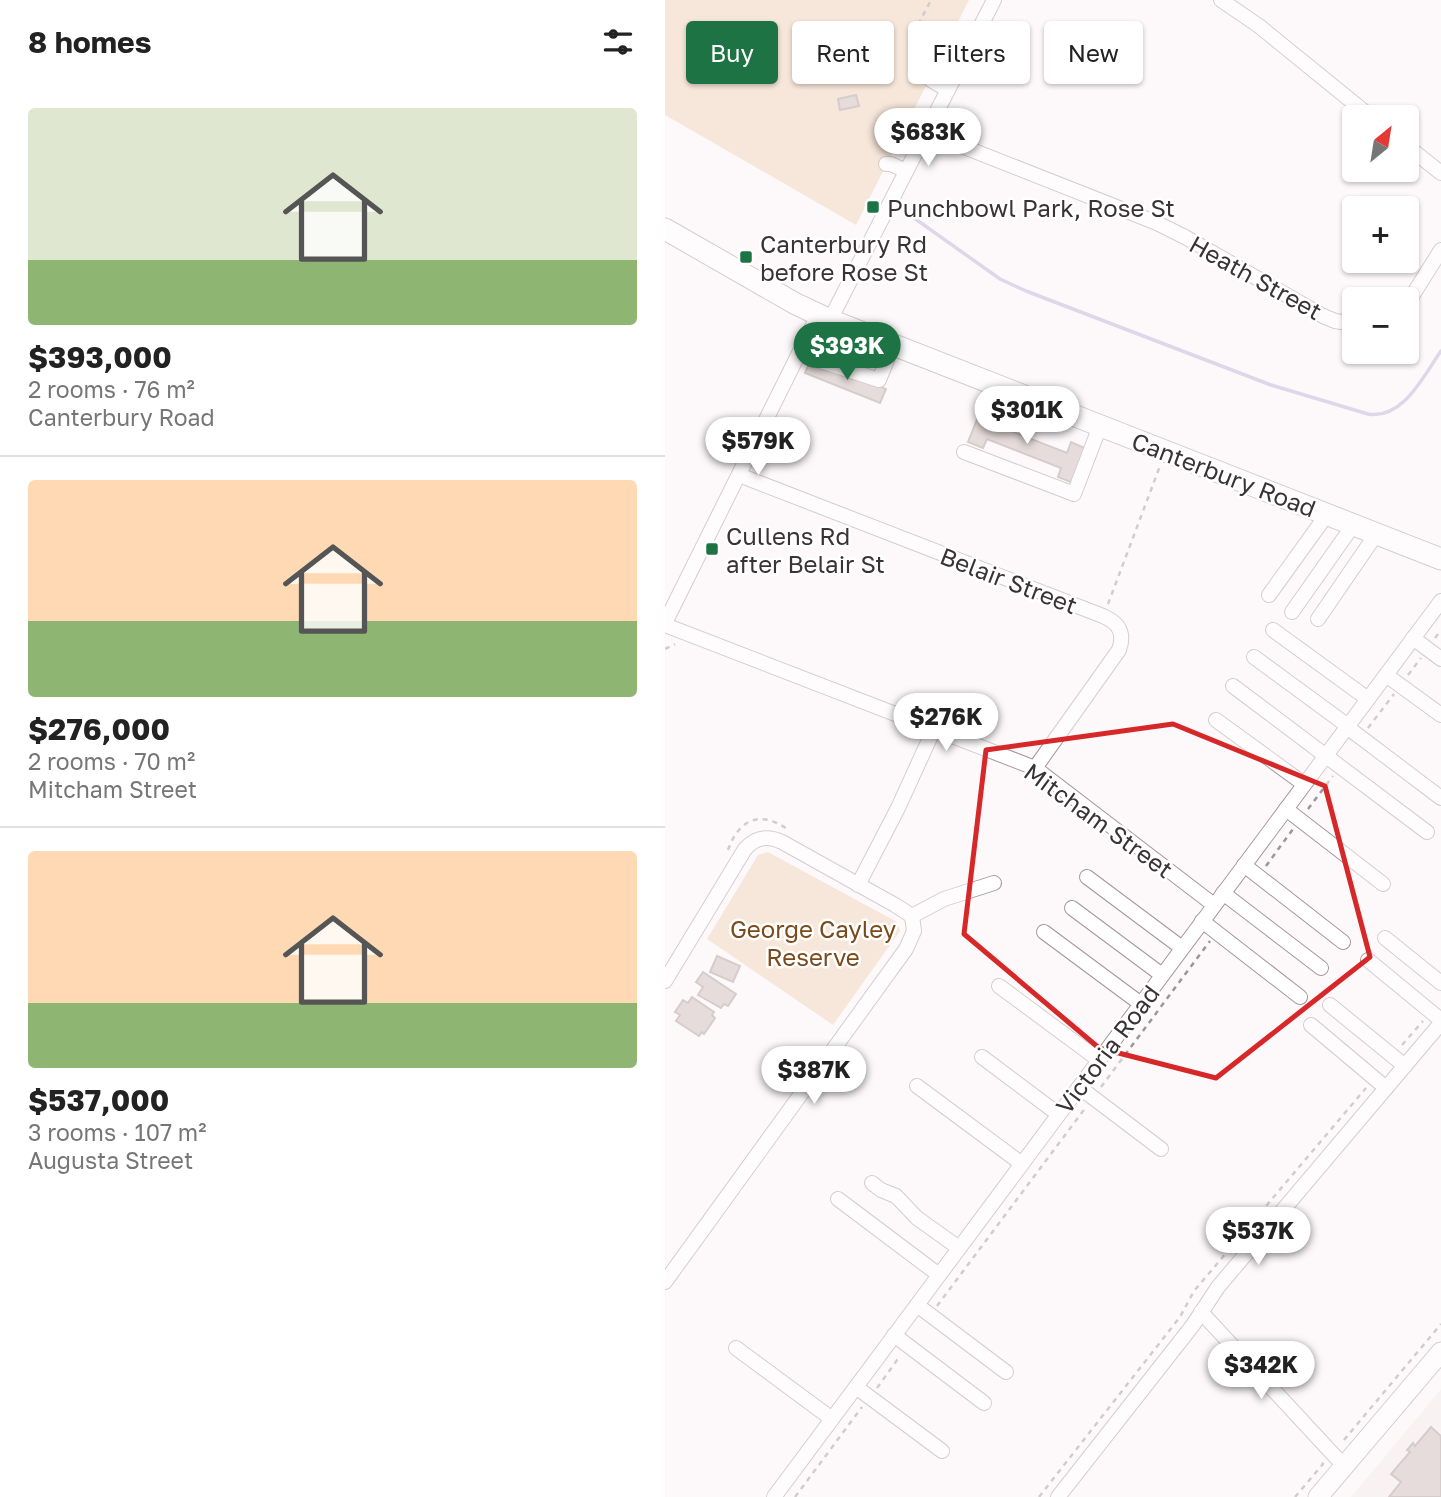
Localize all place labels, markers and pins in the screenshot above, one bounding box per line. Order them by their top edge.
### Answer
pin: $683K [879,108,977,168]
place label: Punchbowl Park, Rose St [887,193,1175,222]
marker: Punchbowl Park, Rose St [865,199,881,215]
place label: Canterbury Rd before Rose St [760,229,928,286]
marker: Canterbury Rd before Rose St [738,249,754,265]
pin: $393K [798,322,896,382]
pin: $301K [978,386,1076,446]
pin: $579K [709,418,807,477]
place label: Cullens Rd after Belair St [726,521,885,578]
marker: Cullens Rd after Belair St [704,541,720,557]
pin: $276K [897,694,995,753]
pin: $387K [765,1046,863,1106]
pin: $537K [1209,1208,1307,1267]
pin: $342K [1212,1342,1310,1401]

